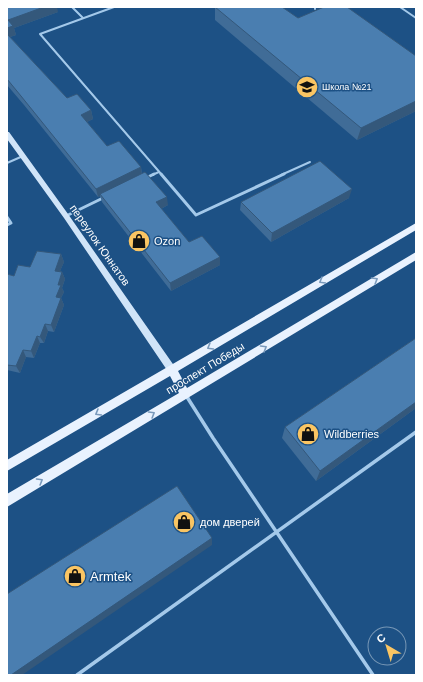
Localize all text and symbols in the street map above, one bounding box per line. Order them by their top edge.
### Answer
school or university icon: Школа №21 [294,74,320,100]
place label: Школа №21 [322,82,372,92]
street label: переулок Юннатов [68,202,133,288]
shop icon: Ozon [126,228,152,254]
place label: Ozon [154,235,180,247]
one-way arrow [319,277,326,284]
one-way arrow [371,278,378,285]
street label: проспект Победы [164,340,246,396]
one-way arrow [207,342,214,349]
one-way arrow [260,345,267,352]
one-way arrow [95,409,102,416]
one-way arrow [148,411,155,419]
shop icon: Wildberries [295,421,321,447]
place label: Wildberries [324,428,380,440]
one-way arrow [36,478,44,485]
shop icon: дом дверей [171,509,197,535]
place label: дом дверей [200,516,260,528]
shop icon: Armtek [62,563,88,589]
place label: Armtek [90,569,132,584]
north arrow [367,626,407,666]
text: С [374,631,388,645]

